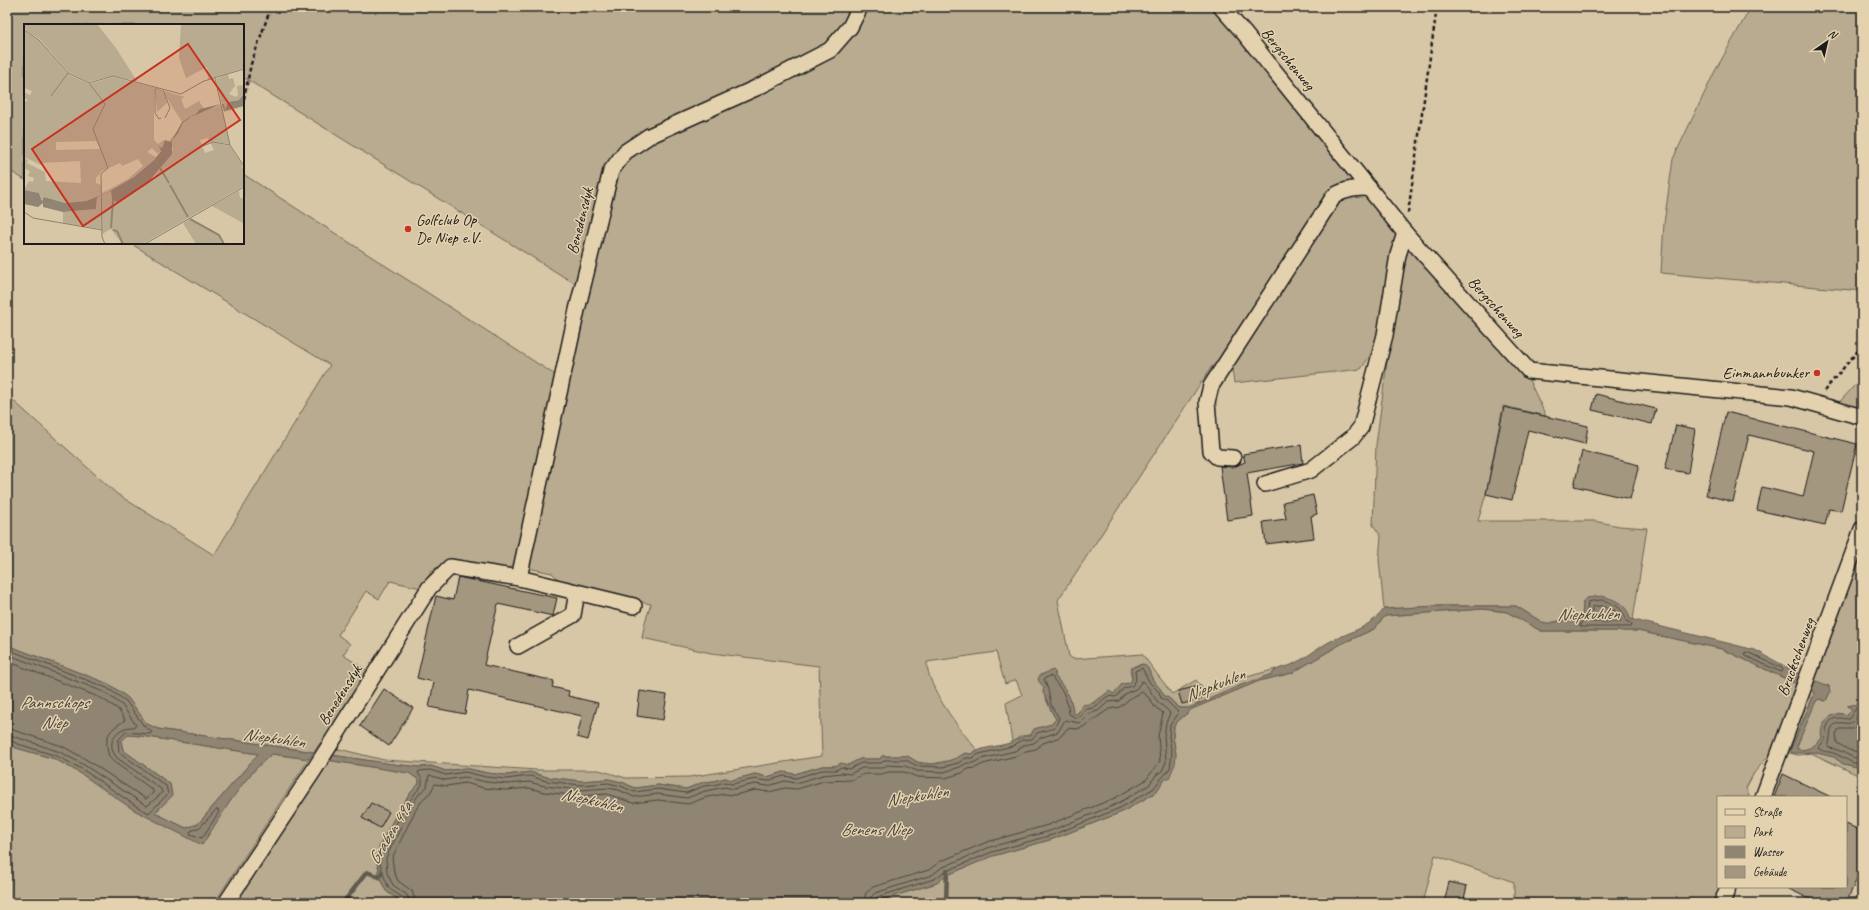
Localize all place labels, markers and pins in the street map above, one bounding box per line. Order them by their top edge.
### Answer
place label: Golfclub Op De Niep e.V. [416,210,482,248]
marker: Golfclub Op De Niep e.V. [403,224,413,234]
place label: Einmannbunker [1723,363,1810,383]
marker: Einmannbunker [1812,368,1822,378]

